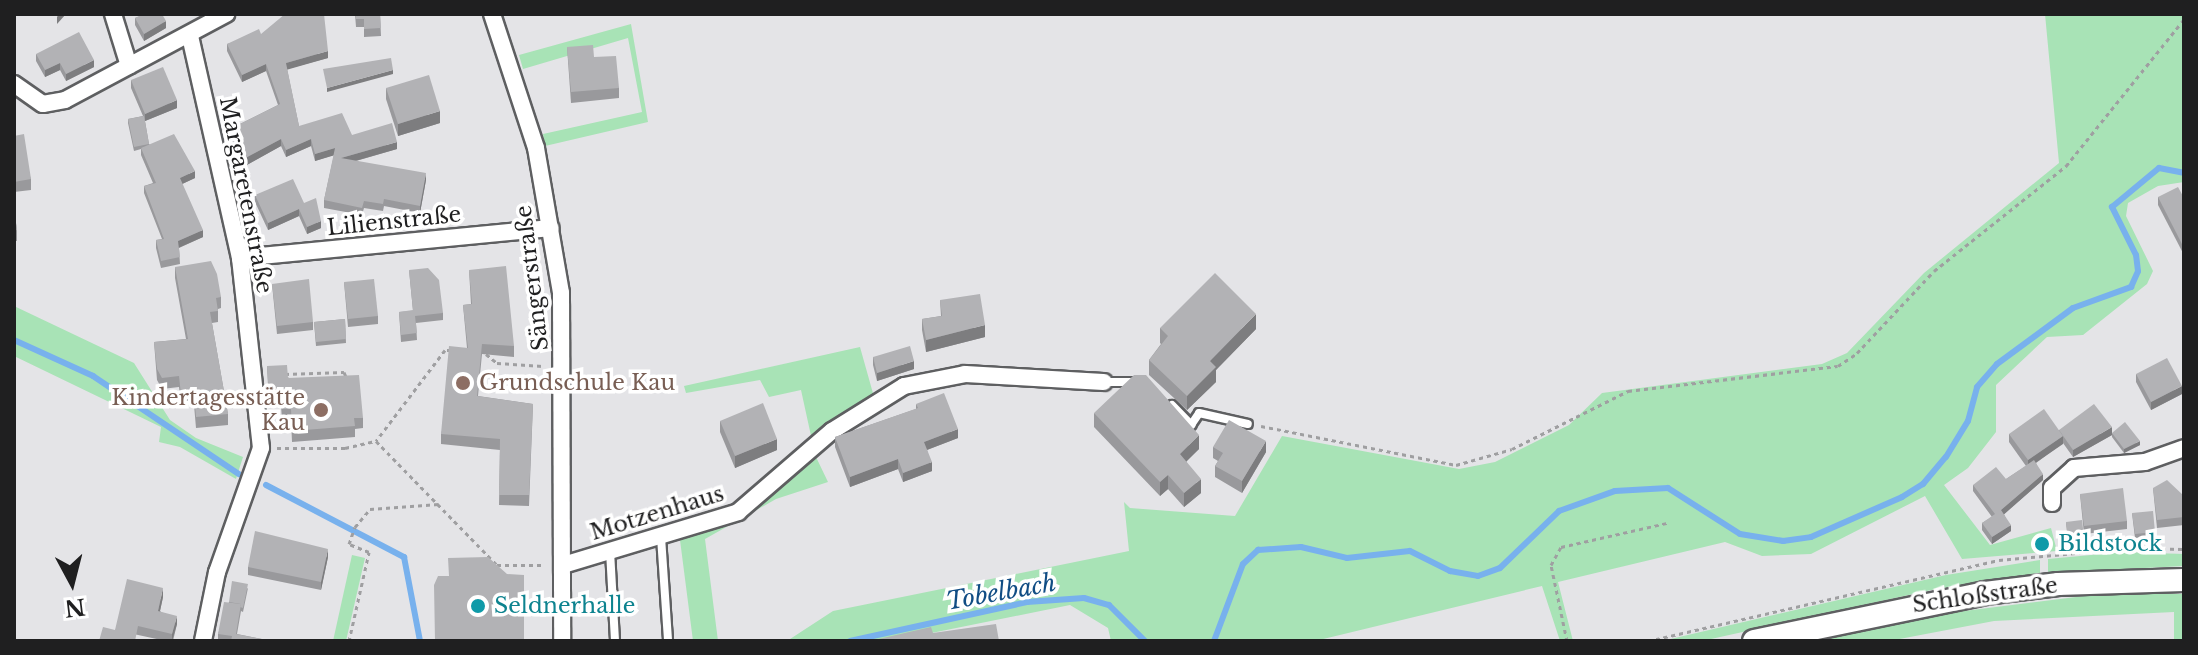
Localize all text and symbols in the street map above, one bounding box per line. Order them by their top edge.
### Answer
street label: Margaretenstraße [214,95,278,295]
street label: Lilienstraße [326,201,462,241]
street label: Sängerstraße [510,204,554,352]
place label: Grundschule Kau [479,370,675,396]
marker: Grundschule Kau [454,374,472,392]
place label: Kindertagesstätte Kau [111,384,305,436]
marker: Kindertagesstätte Kau [312,401,330,419]
street label: Motzenhaus [587,480,727,546]
place label: Bildstock [2058,531,2162,557]
marker: Bildstock [2033,535,2051,553]
north arrow [32,543,112,623]
water label: Tobelbach [944,568,1058,616]
street label: Schloßstraße [1911,572,2059,618]
text: N [63,593,87,622]
place label: Seldnerhalle [494,593,635,619]
marker: Seldnerhalle [469,597,487,615]

